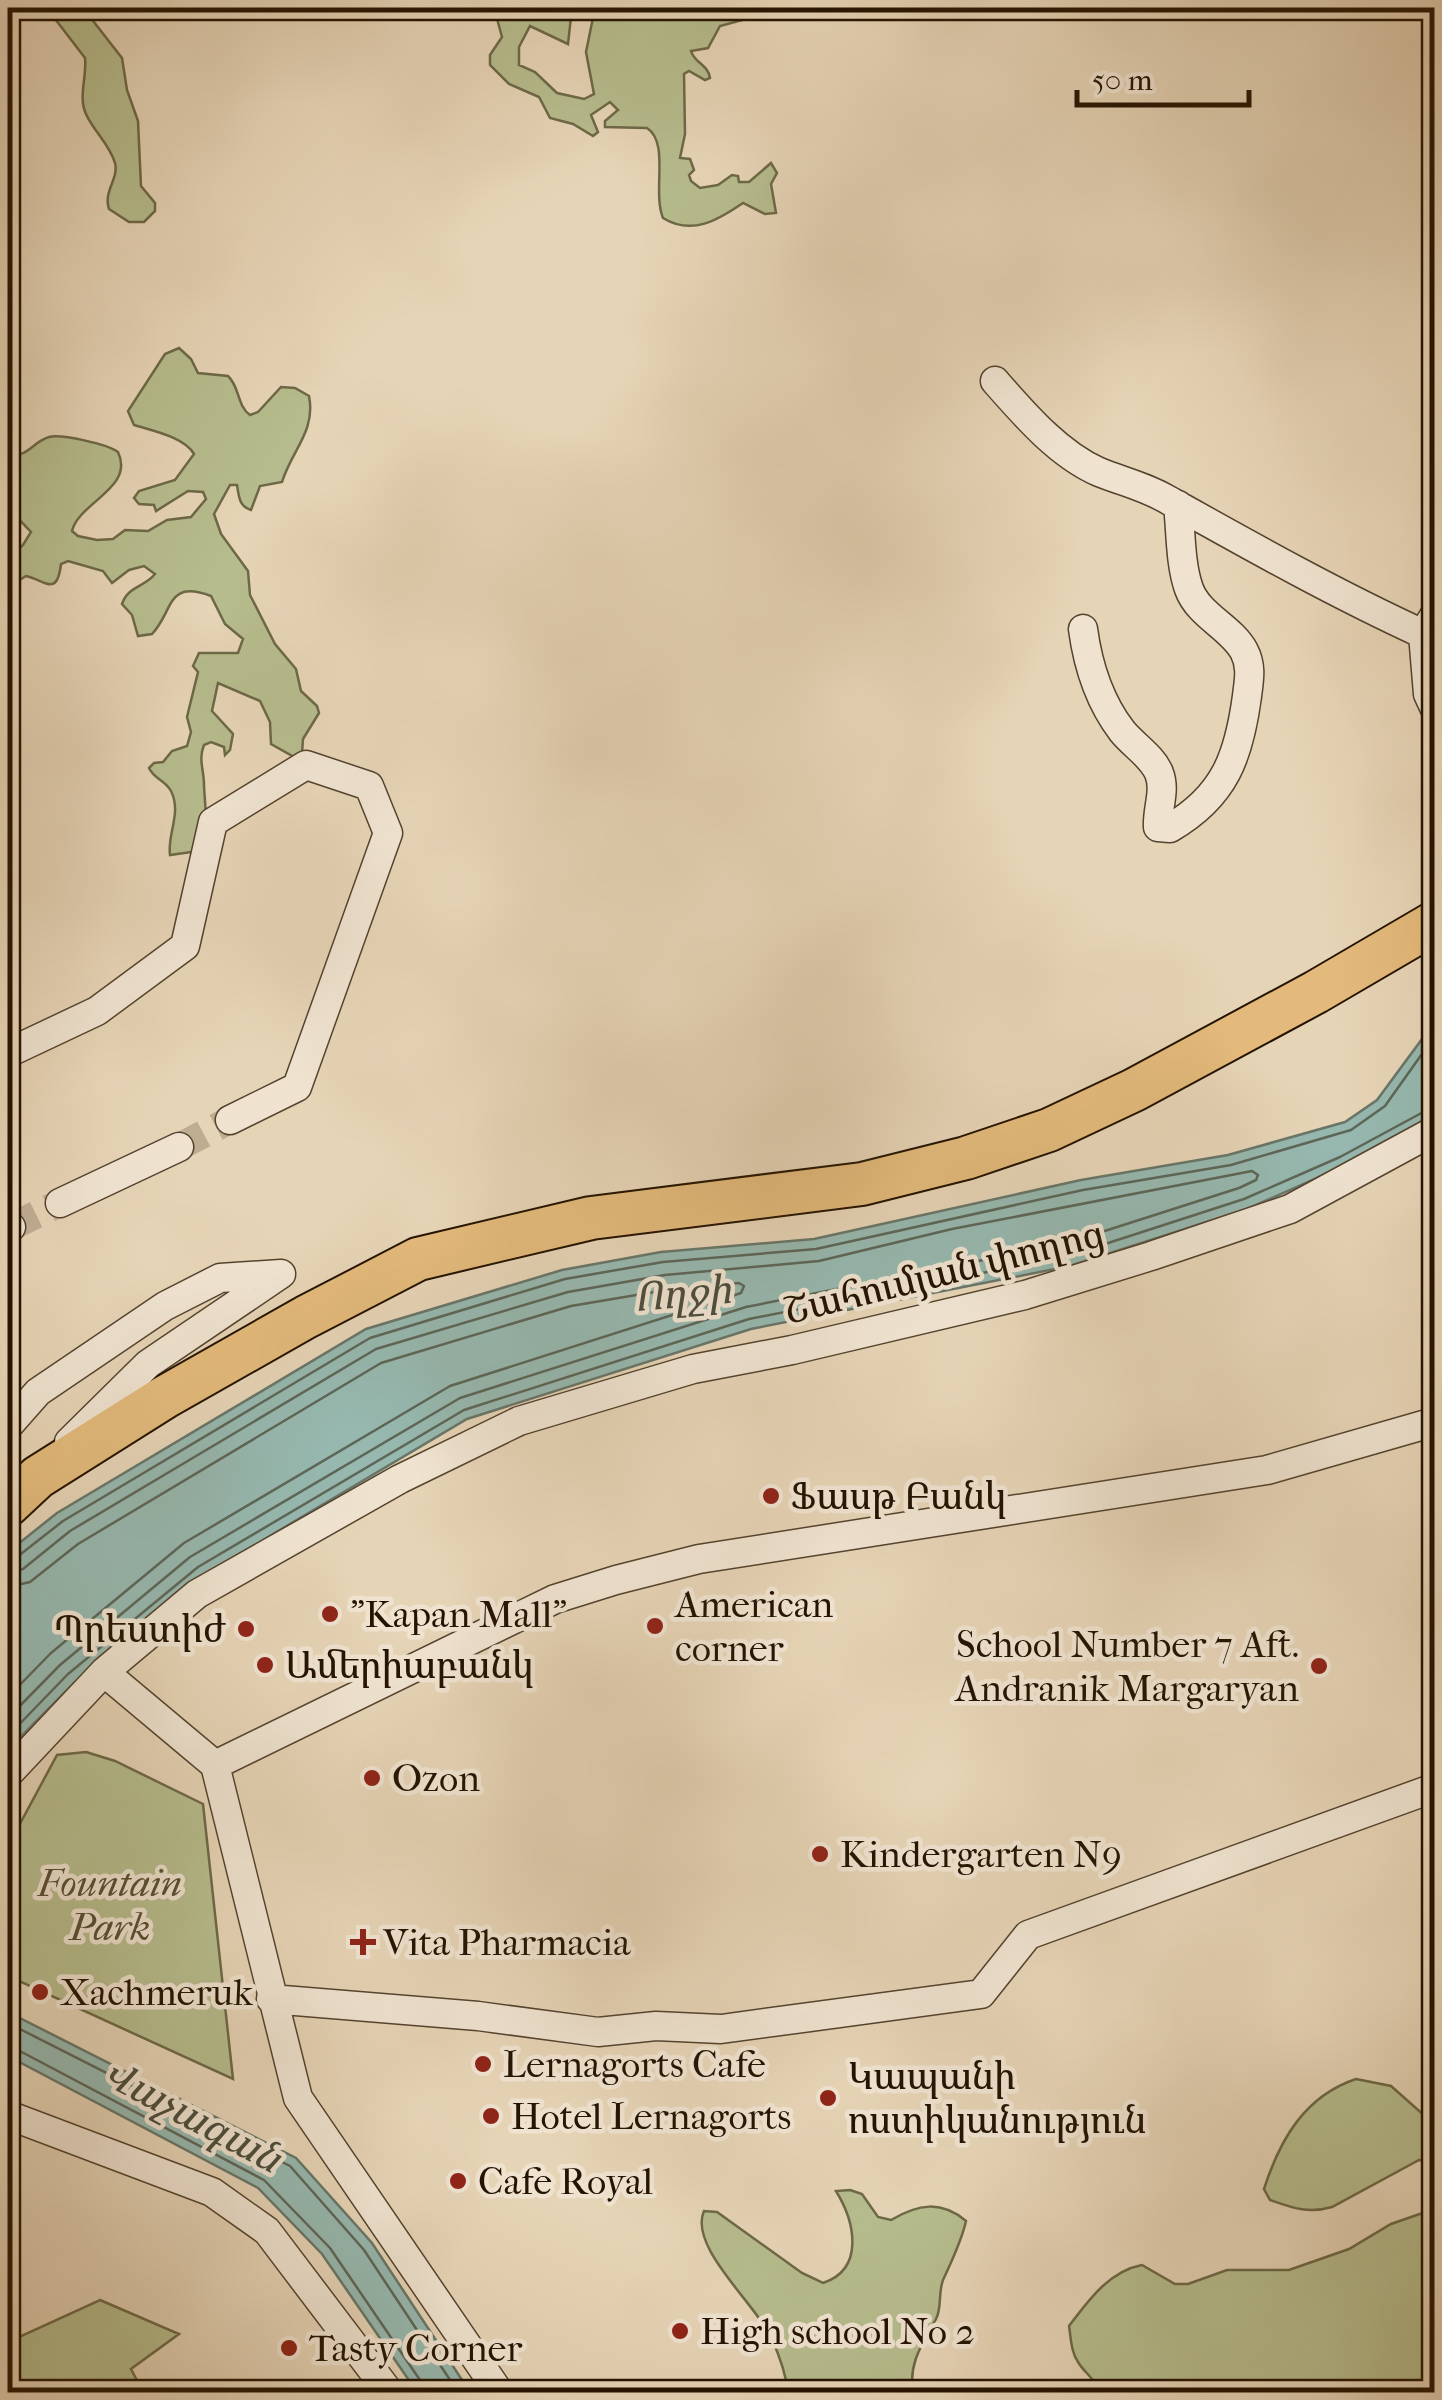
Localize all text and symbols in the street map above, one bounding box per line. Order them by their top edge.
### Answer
scale bar [1077,45,1250,107]
text: 50 m [1092,63,1153,98]
street label: Շահումյան փողոց [780,1211,1108,1334]
water label: Ողջի [632,1267,734,1322]
place label: Ֆասթ Բանկ [791,1474,1007,1519]
marker: Ֆասթ Բանկ [760,1485,782,1507]
place label: American corner [673,1582,833,1671]
place label: "Kapan Mall" [350,1592,567,1637]
marker: "Kapan Mall" [319,1603,341,1625]
place label: Պրեստիժ [54,1607,226,1652]
marker: American corner [644,1615,666,1637]
marker: Պրեստիժ [235,1618,257,1640]
place label: School Number 7 Aft. Andranik Margaryan [953,1622,1299,1711]
place label: Ամերիաբանկ [285,1643,534,1688]
marker: Ամերիաբանկ [254,1654,276,1676]
marker: School Number 7 Aft. Andranik Margaryan [1308,1655,1330,1677]
place label: Ozon [392,1756,480,1801]
marker: Ozon [361,1767,383,1789]
place label: Kindergarten N9 [840,1832,1122,1877]
marker: Kindergarten N9 [809,1843,831,1865]
park label: Fountain Park [36,1861,182,1950]
place label: Vita Pharmacia [382,1920,631,1965]
marker: Vita Pharmacia [352,1931,374,1953]
place label: Xachmeruk [60,1970,253,2015]
marker: Xachmeruk [29,1981,51,2003]
place label: Lernagorts Cafe [503,2042,766,2087]
water label: Վաչագան [94,2050,290,2184]
marker: Lernagorts Cafe [472,2053,494,2075]
place label: Կապանի ոստիկանություն [848,2054,1146,2143]
marker: Կապանի ոստիկանություն [817,2087,839,2109]
place label: Hotel Lernagorts [511,2094,791,2139]
marker: Hotel Lernagorts [480,2105,502,2127]
place label: Cafe Royal [478,2159,653,2204]
marker: Cafe Royal [447,2170,469,2192]
place label: High school No 2 [700,2309,975,2354]
marker: High school No 2 [669,2320,691,2342]
place label: Tasty Corner [309,2326,523,2371]
marker: Tasty Corner [278,2337,300,2359]

